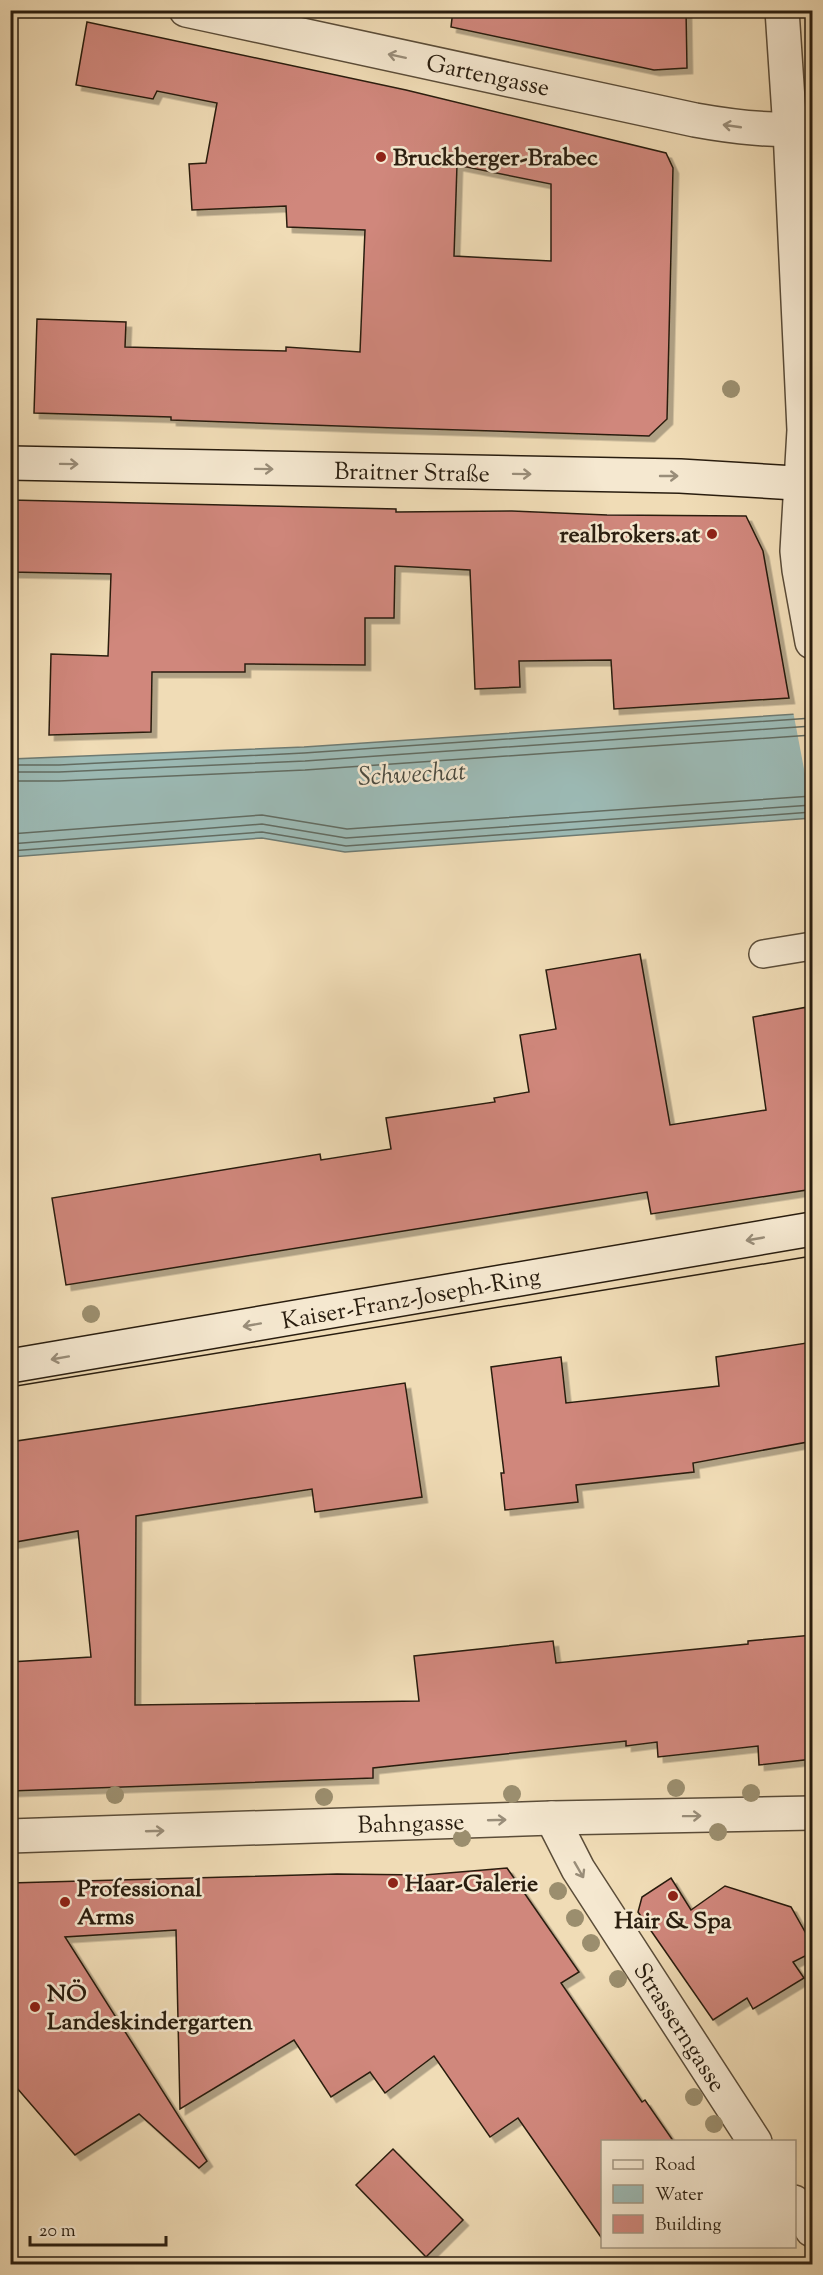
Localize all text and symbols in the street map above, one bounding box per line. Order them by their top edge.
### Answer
street label: Gartengasse [423,47,553,107]
one-way arrow [388,50,408,61]
one-way arrow [723,120,742,131]
place label: Bruckberger-Brabec [393,142,598,176]
marker: Bruckberger-Brabec [374,150,388,164]
street label: Braitner Straße [334,456,490,492]
one-way arrow [58,459,78,470]
one-way arrow [253,463,273,474]
one-way arrow [511,468,531,480]
one-way arrow [658,470,678,482]
place label: realbrokers.at [559,519,701,553]
marker: realbrokers.at [705,527,719,541]
water label: Schwechat [357,754,467,797]
one-way arrow [745,1234,765,1245]
street label: Kaiser-Franz-Joseph-Ring [279,1260,544,1339]
one-way arrow [243,1320,262,1331]
one-way arrow [51,1352,70,1363]
street label: Bahngasse [357,1806,465,1844]
one-way arrow [681,1810,701,1821]
one-way arrow [486,1814,506,1826]
one-way arrow [144,1825,164,1837]
one-way arrow [573,1861,585,1878]
place label: Haar-Galerie [405,1868,538,1902]
place label: Professional Arms [77,1873,202,1935]
marker: Haar-Galerie [386,1876,400,1890]
marker: Hair & Spa [666,1889,680,1903]
marker: Professional Arms [58,1895,72,1909]
place label: Hair & Spa [614,1905,733,1939]
street label: Strasserngasse [624,1957,733,2100]
place label: NÖ Landeskindergarten [47,1978,254,2040]
marker: NÖ Landeskindergarten [28,2000,42,2014]
legend [601,2140,796,2248]
text: Road [655,2153,695,2179]
text: Water [655,2183,704,2209]
scale bar [30,2209,166,2247]
text: Building [655,2213,721,2239]
text: 20 m [39,2219,76,2245]

